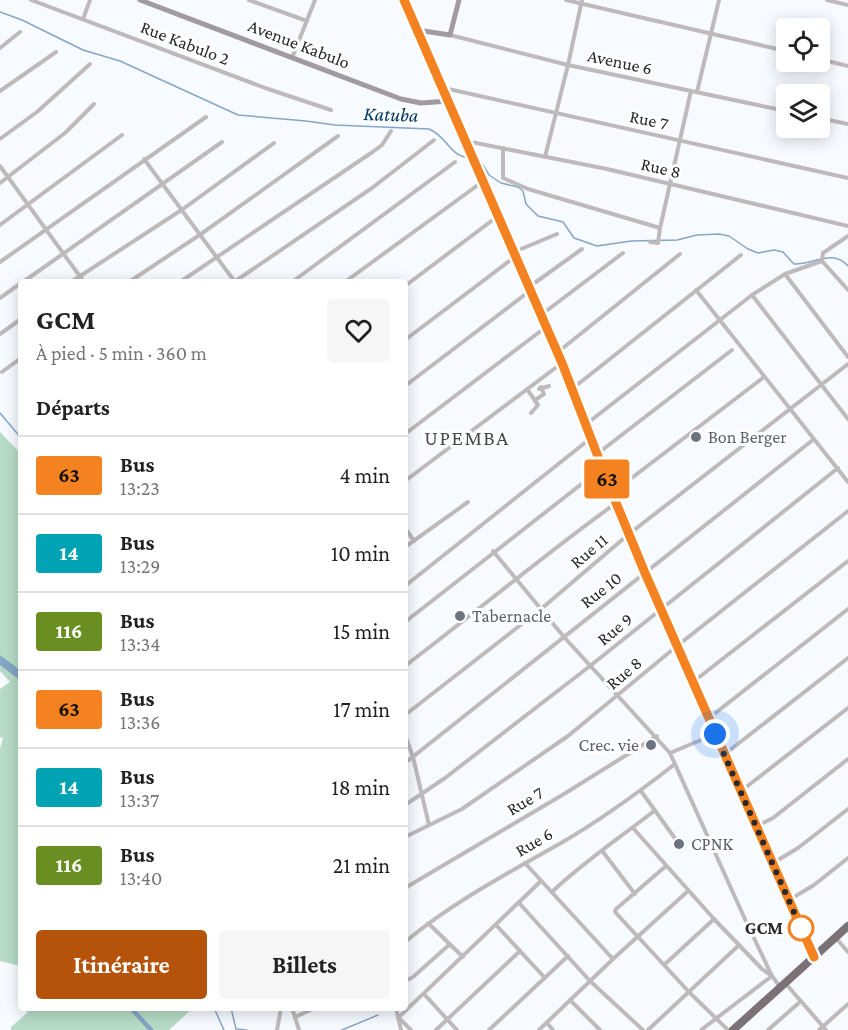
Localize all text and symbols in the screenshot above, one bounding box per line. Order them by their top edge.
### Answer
street label: Avenue Kabulo [245,15,353,73]
street label: Rue Kabulo 2 [138,17,232,69]
map controls [776,18,830,138]
button: locate [776,18,830,72]
street label: Avenue 6 [586,45,654,79]
button: layers [776,84,830,138]
water label: Katuba [363,102,419,126]
street label: Rue 7 [628,106,670,134]
street label: Rue 8 [639,154,683,182]
button: heart [327,299,390,362]
text: GCM [36,304,95,335]
text: À pied · 5 min · 360 m [36,342,207,364]
text: Départs [36,395,110,420]
district label: UPEMBA [424,426,510,450]
place label: Bon Berger [708,427,787,447]
marker: Bon Berger [689,430,703,444]
text: Bus [120,452,154,477]
line badge: 63 [580,460,634,498]
text: 63 [58,463,80,487]
text: 4 min [339,463,390,488]
text: 63 [596,467,618,491]
text: 13:23 [120,477,160,499]
text: Bus [120,530,154,555]
street label: Rue 11 [566,530,612,572]
text: 14 [59,541,79,565]
text: 10 min [331,541,390,566]
text: 13:29 [120,555,160,577]
street label: Rue 10 [576,568,626,612]
place label: Tabernacle [472,606,551,626]
text: Bus [120,608,154,633]
marker: Tabernacle [453,609,467,623]
street label: Rue 9 [593,609,637,649]
text: 116 [55,619,83,643]
text: 15 min [333,619,390,644]
text: 13:34 [120,633,160,655]
street label: Rue 8 [602,652,646,694]
text: Bus [120,686,154,711]
text: 63 [58,697,80,721]
text: 17 min [333,697,390,722]
text: 13:36 [120,711,160,733]
your location [700,719,730,749]
place label: Crec. vie [579,735,639,755]
marker: Crec. vie [644,738,658,752]
text: Bus [120,764,154,789]
text: 14 [59,775,79,799]
text: 18 min [331,775,390,800]
street label: Rue 7 [503,783,547,819]
text: 13:37 [120,789,159,811]
street label: Rue 6 [512,823,556,861]
place label: CPNK [691,834,734,854]
marker: CPNK [672,837,686,851]
text: Bus [120,842,154,867]
text: 116 [55,853,83,877]
text: 21 min [333,853,390,878]
text: 13:40 [120,867,162,889]
marker: GCM [788,915,814,941]
place label: GCM [745,918,783,938]
button: Itinéraire [36,930,207,999]
button: Billets [219,930,390,999]

